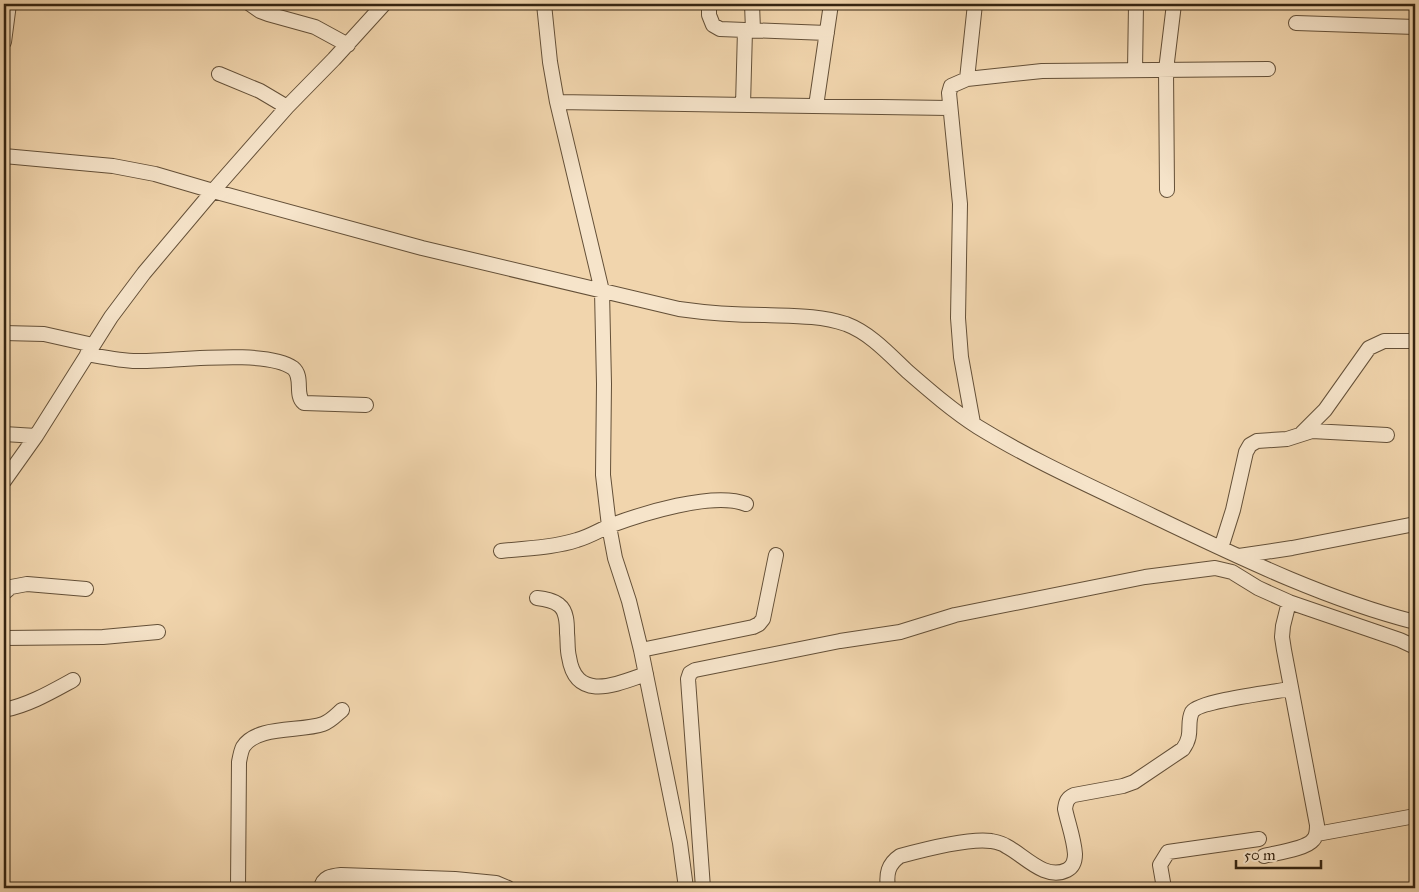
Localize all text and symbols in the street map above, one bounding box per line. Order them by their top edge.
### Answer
scale bar [1236,837,1322,869]
text: 50 m [1244,846,1276,864]

